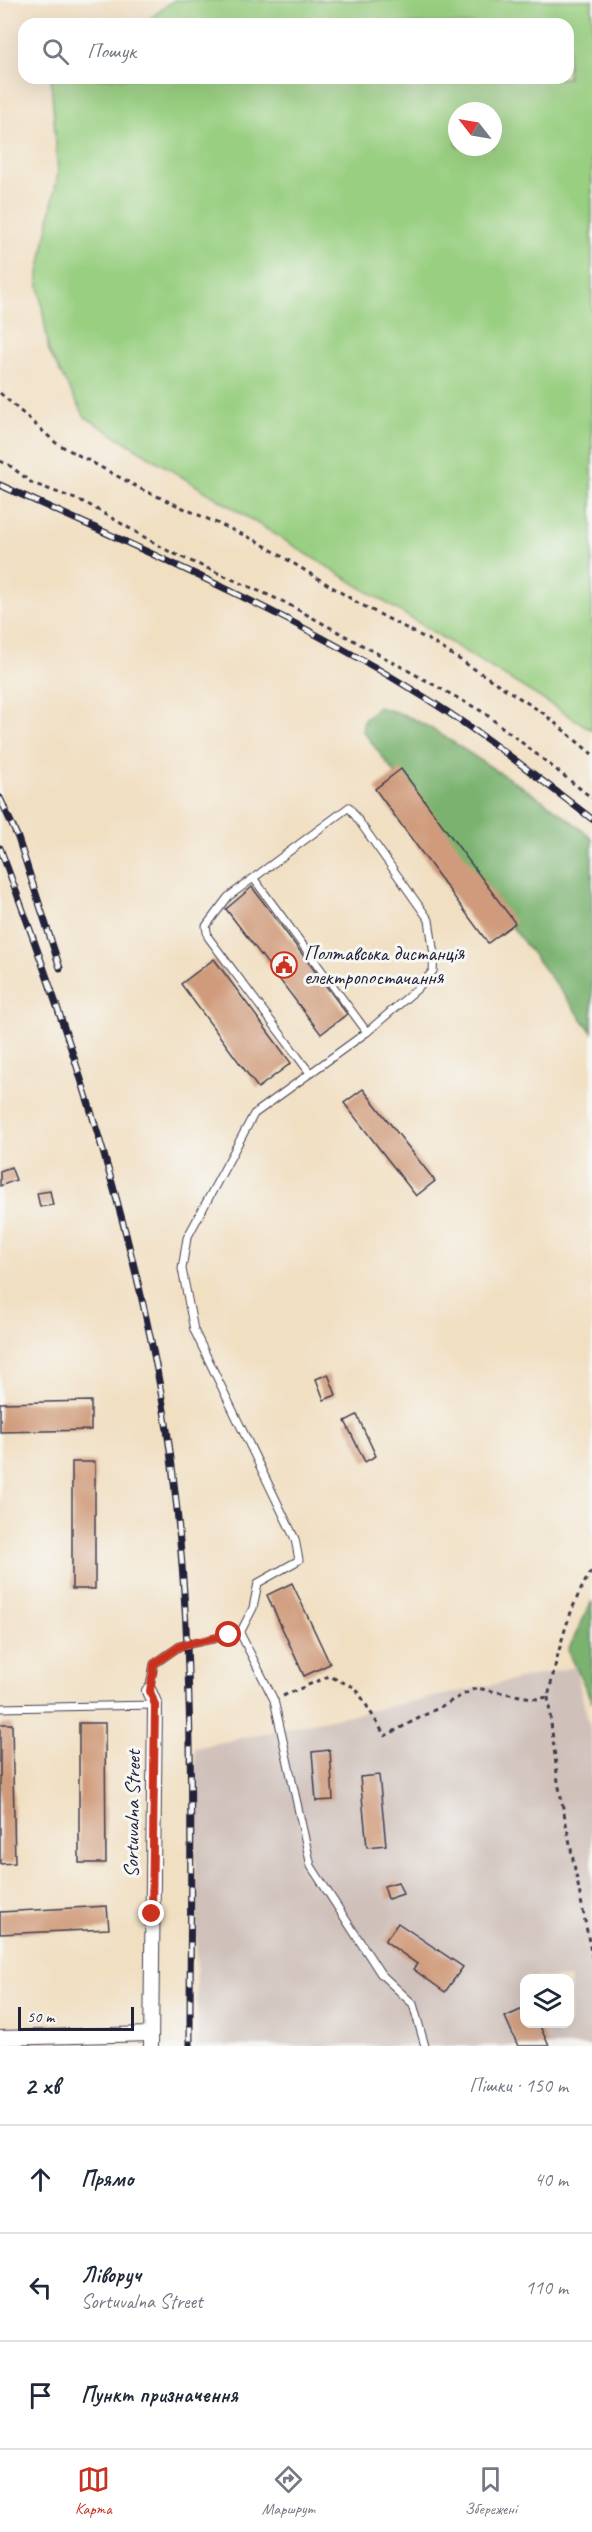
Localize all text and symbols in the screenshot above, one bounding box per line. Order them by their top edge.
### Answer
search box [18,18,574,84]
icon: search [39,35,72,68]
text: Пошук [87,37,136,65]
north arrow [448,102,502,156]
place label: Полтавська дистанція електропостачання [304,940,466,990]
public building icon: Полтавська дистанція електропостачання [269,950,299,980]
route start [215,1621,241,1647]
street label: Sortuvalna Street [118,1748,146,1878]
route end [138,1900,164,1926]
map controls [520,1974,574,2028]
button: layers [520,1974,574,2028]
scale bar [18,2004,134,2032]
text: 50 m [27,2007,54,2027]
text: 2 хв [24,2069,59,2102]
text: Пішки · 150 m [469,2073,568,2098]
icon: ahead [24,2163,57,2196]
text: Прямо [81,2165,133,2193]
text: 40 m [534,2167,568,2192]
text: Ліворуч [81,2261,141,2289]
icon: left [24,2271,57,2304]
text: 110 m [525,2275,568,2300]
text: Sortuvalna Street [81,2289,203,2314]
icon: arrive [24,2379,57,2412]
text: Пункт призначення [81,2381,238,2409]
tab: Карта [75,2463,112,2519]
tab: Маршрут [262,2463,315,2519]
tab: Збережені [465,2463,517,2519]

